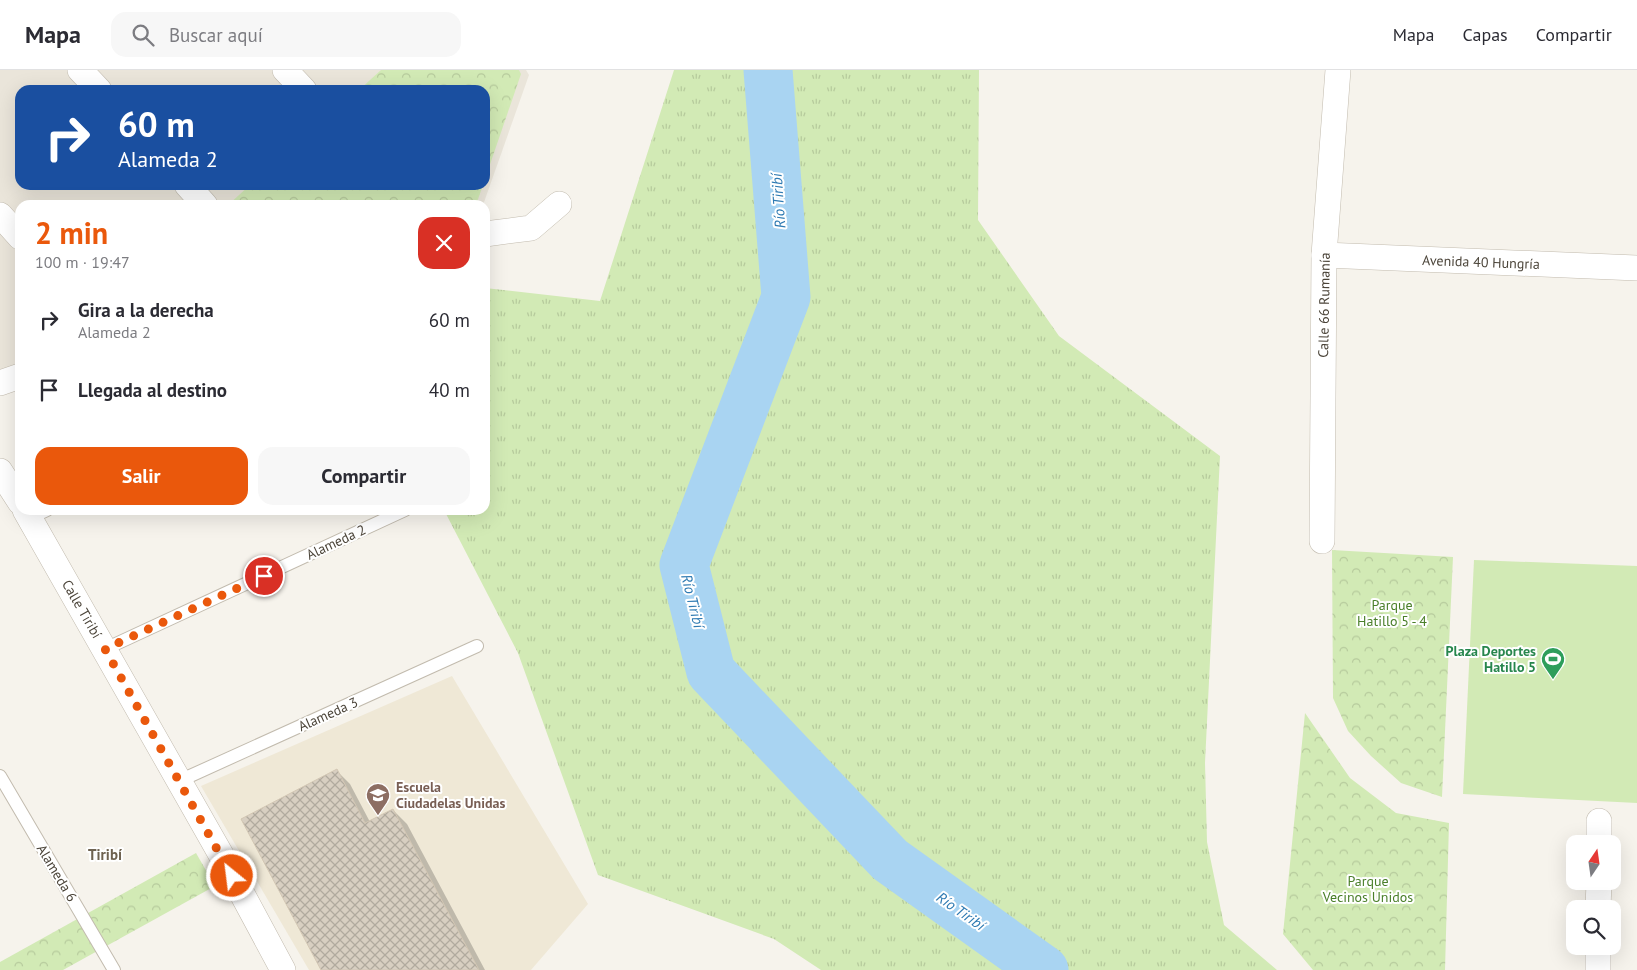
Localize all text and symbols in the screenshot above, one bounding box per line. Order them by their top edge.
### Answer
search box [111,12,461,57]
text: Mapa [25,19,81,50]
icon: search [129,21,157,49]
text: Buscar aquí [169,23,263,47]
text: Mapa [1393,23,1435,46]
text: Capas [1463,23,1508,46]
text: Compartir [1536,23,1612,46]
text: 60 m [118,101,195,147]
icon: right [35,105,100,170]
text: Alameda 2 [118,145,218,173]
water label: Río Tiribí [766,171,789,229]
text: 2 min [35,213,108,252]
button: close [418,217,470,269]
street label: Avenida 40 Hungría [1422,251,1540,273]
text: 100 m · 19:47 [35,252,130,272]
street label: Calle 66 Rumanía [1314,252,1334,358]
text: Gira a la derecha [78,298,214,322]
icon: right [35,306,63,334]
text: 60 m [429,308,470,332]
text: Alameda 2 [78,322,151,342]
icon: arrive [35,376,63,404]
text: Llegada al destino [78,378,227,402]
text: 40 m [429,378,470,402]
button: Salir [35,447,248,505]
button: Compartir [258,447,470,505]
street label: Alameda 2 [303,520,369,564]
pin [243,555,285,597]
icon: arrive [250,562,278,590]
water label: Río Tiribí [677,572,709,632]
street label: Calle Tiribí [58,577,106,642]
park label: Parque Hatillo 5 - 4 [1357,596,1427,630]
place label: Plaza Deportes Hatillo 5 [1446,642,1536,676]
sports icon: Plaza Deportes Hatillo 5 [1540,646,1566,680]
street label: Alameda 3 [295,693,361,735]
place label: Escuela Ciudadelas Unidas [396,778,505,812]
school or university icon: Escuela Ciudadelas Unidas [365,782,391,816]
north arrow [1566,835,1621,890]
map controls [1566,835,1621,955]
street label: Alameda 6 [33,841,81,905]
district label: Tiribí [88,845,122,864]
position arrow [205,849,257,901]
park label: Parque Vecinos Unidos [1322,872,1413,906]
water label: Río Tiribí [933,887,991,936]
button: search [1566,900,1621,955]

